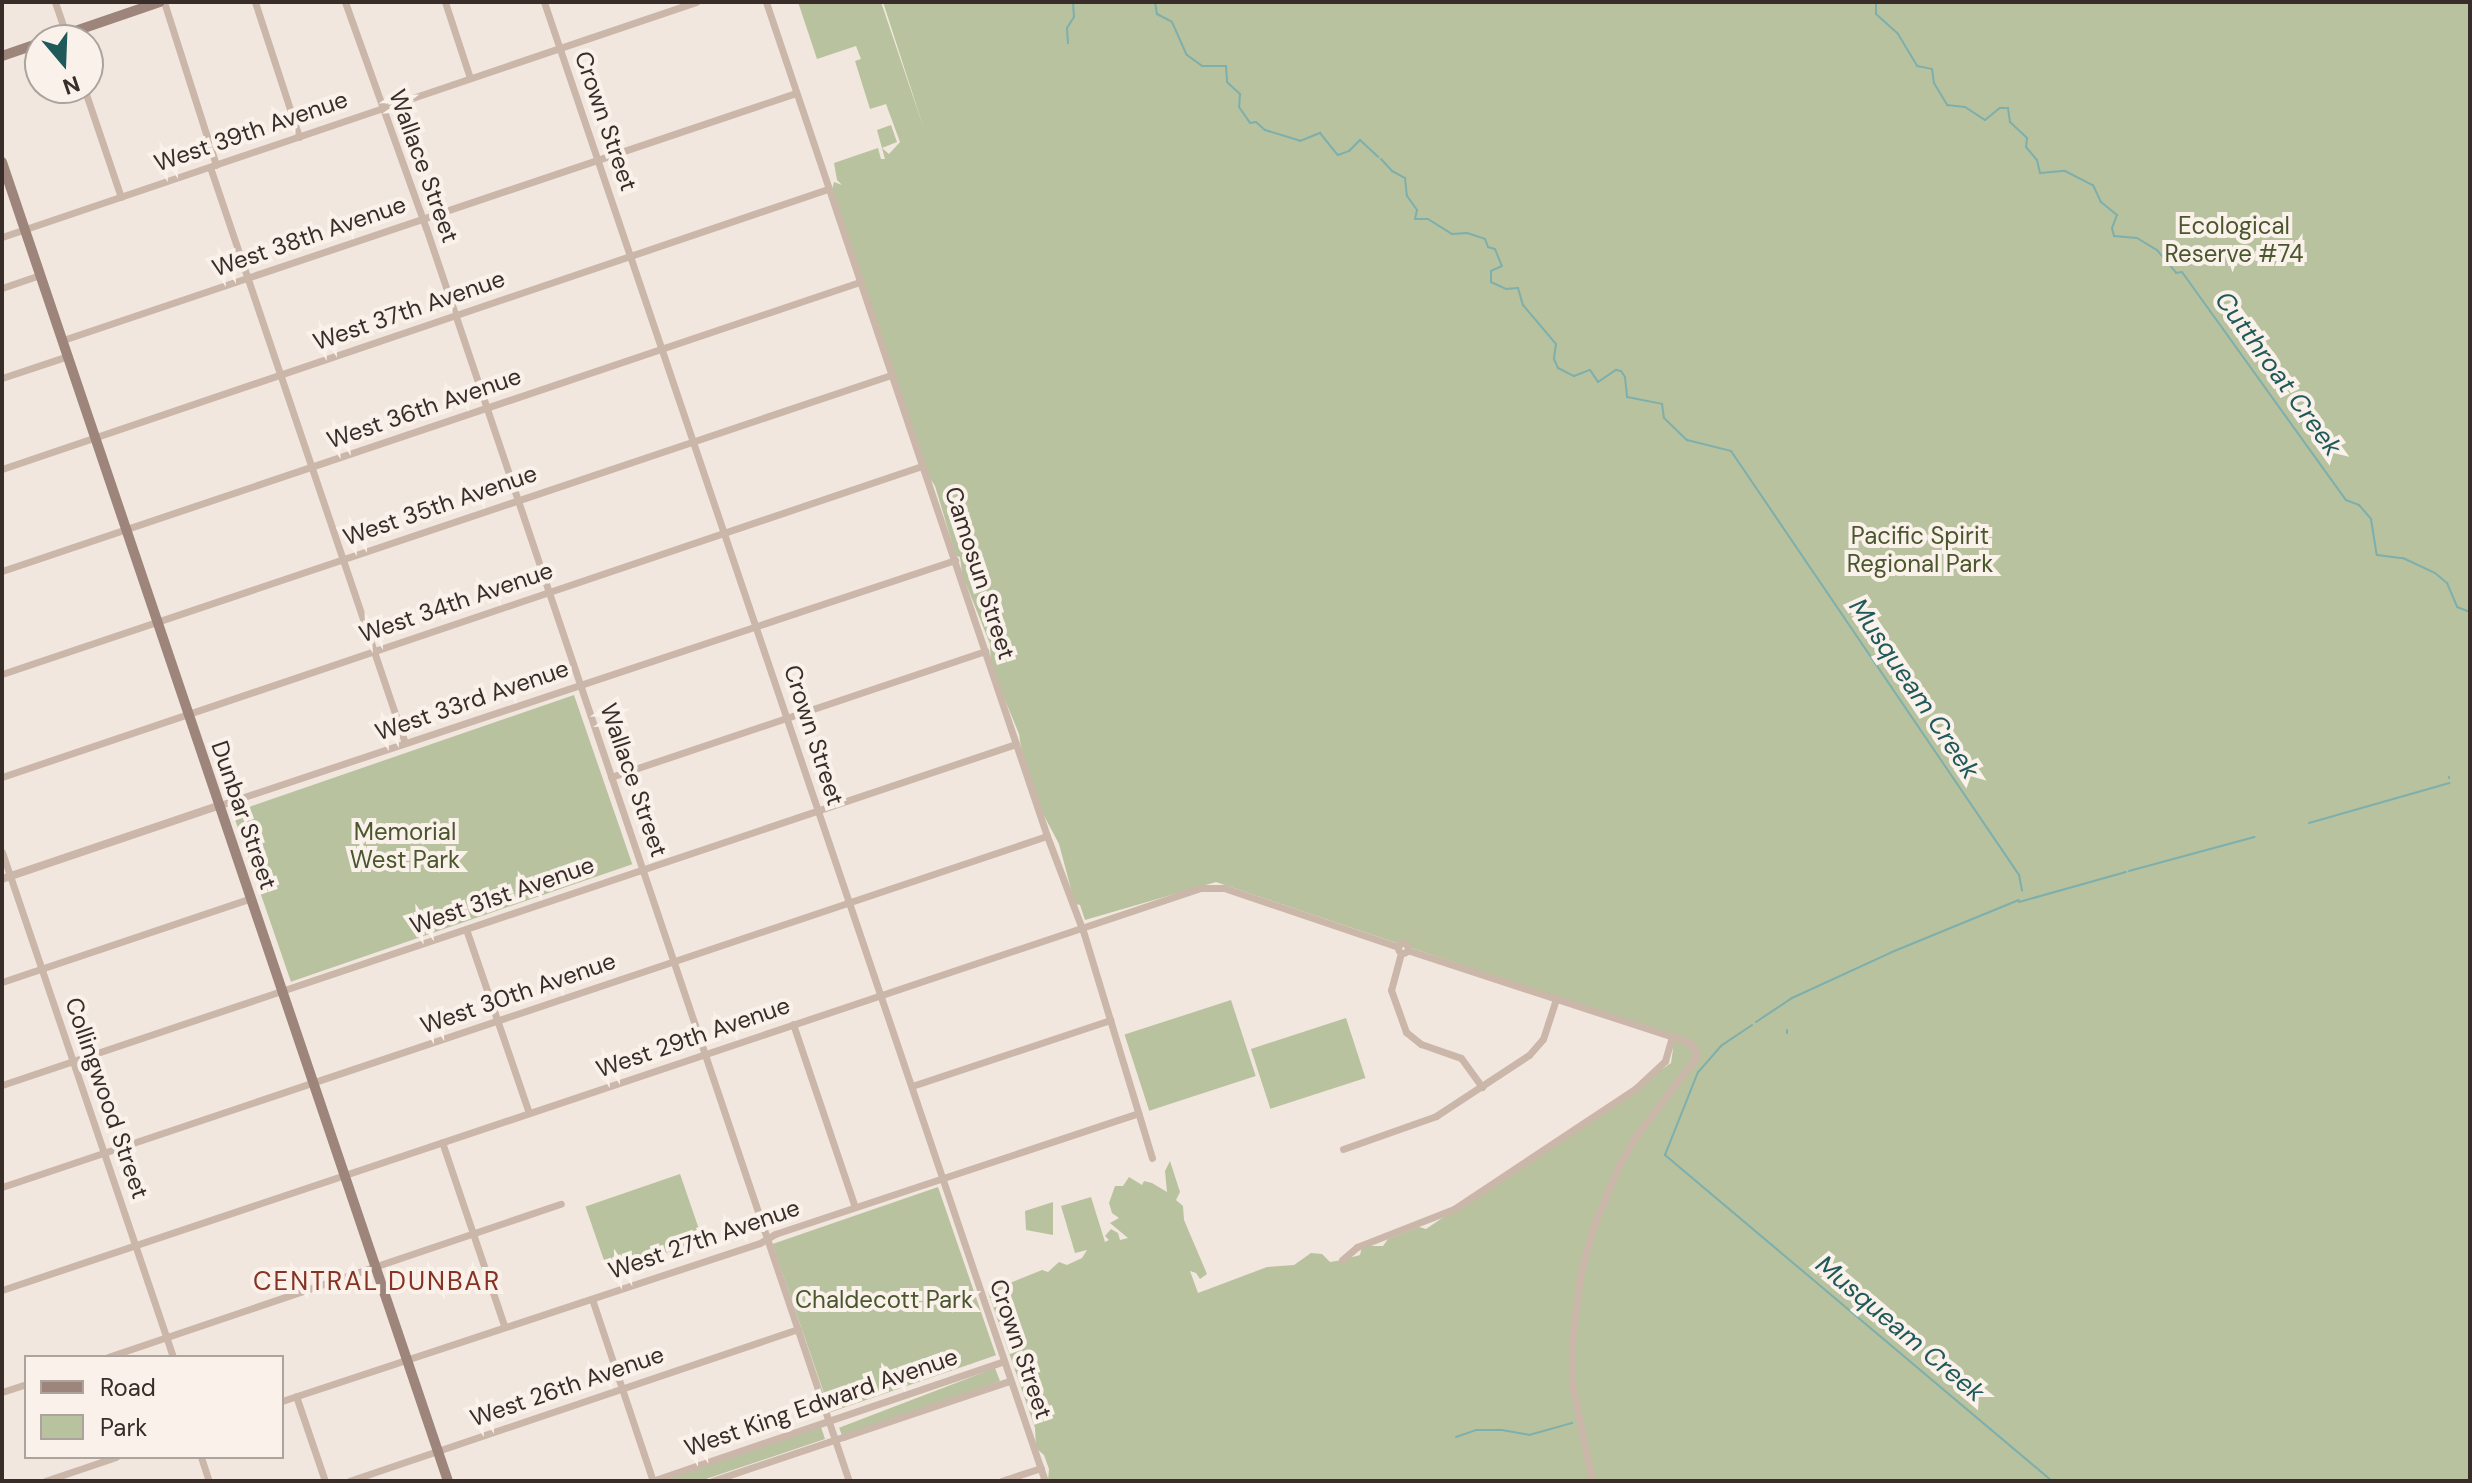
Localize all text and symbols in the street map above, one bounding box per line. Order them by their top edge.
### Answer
north arrow [24,24,104,104]
street label: Crown Street [569,47,643,195]
text: N [59,69,84,102]
street label: West 39th Avenue [151,84,351,178]
street label: Wallace Street [383,86,465,246]
street label: West 38th Avenue [208,189,410,283]
park label: Ecological Reserve #74 [2164,212,2304,268]
street label: West 37th Avenue [309,264,509,356]
water label: Cutthroat Creek [2208,286,2348,462]
street label: West 36th Avenue [323,361,525,455]
street label: West 35th Avenue [339,458,541,552]
street label: Camosun Street [939,483,1021,663]
park label: Pacific Spirit Regional Park [1847,522,1993,578]
street label: West 34th Avenue [355,555,557,649]
water label: Musqueam Creek [1842,593,1986,785]
street label: West 33rd Avenue [371,653,573,747]
street label: Crown Street [778,661,850,809]
street label: Wallace Street [594,699,674,861]
street label: Dunbar Street [205,737,283,893]
park label: Memorial West Park [350,818,460,874]
street label: West 31st Avenue [406,850,598,940]
street label: West 30th Avenue [417,946,619,1040]
street label: West 29th Avenue [592,990,794,1084]
street label: Collingwood Street [59,994,155,1202]
street label: West 27th Avenue [605,1193,803,1285]
water label: Musqueam Creek [1809,1249,1991,1409]
district label: CENTRAL DUNBAR [253,1266,501,1298]
street label: Crown Street [984,1275,1058,1423]
park label: Chaldecott Park [795,1286,973,1314]
street label: West 26th Avenue [466,1339,668,1433]
street label: West King Edward Avenue [681,1342,961,1462]
legend [24,1355,284,1459]
text: Road [100,1372,156,1403]
text: Park [100,1412,147,1443]

